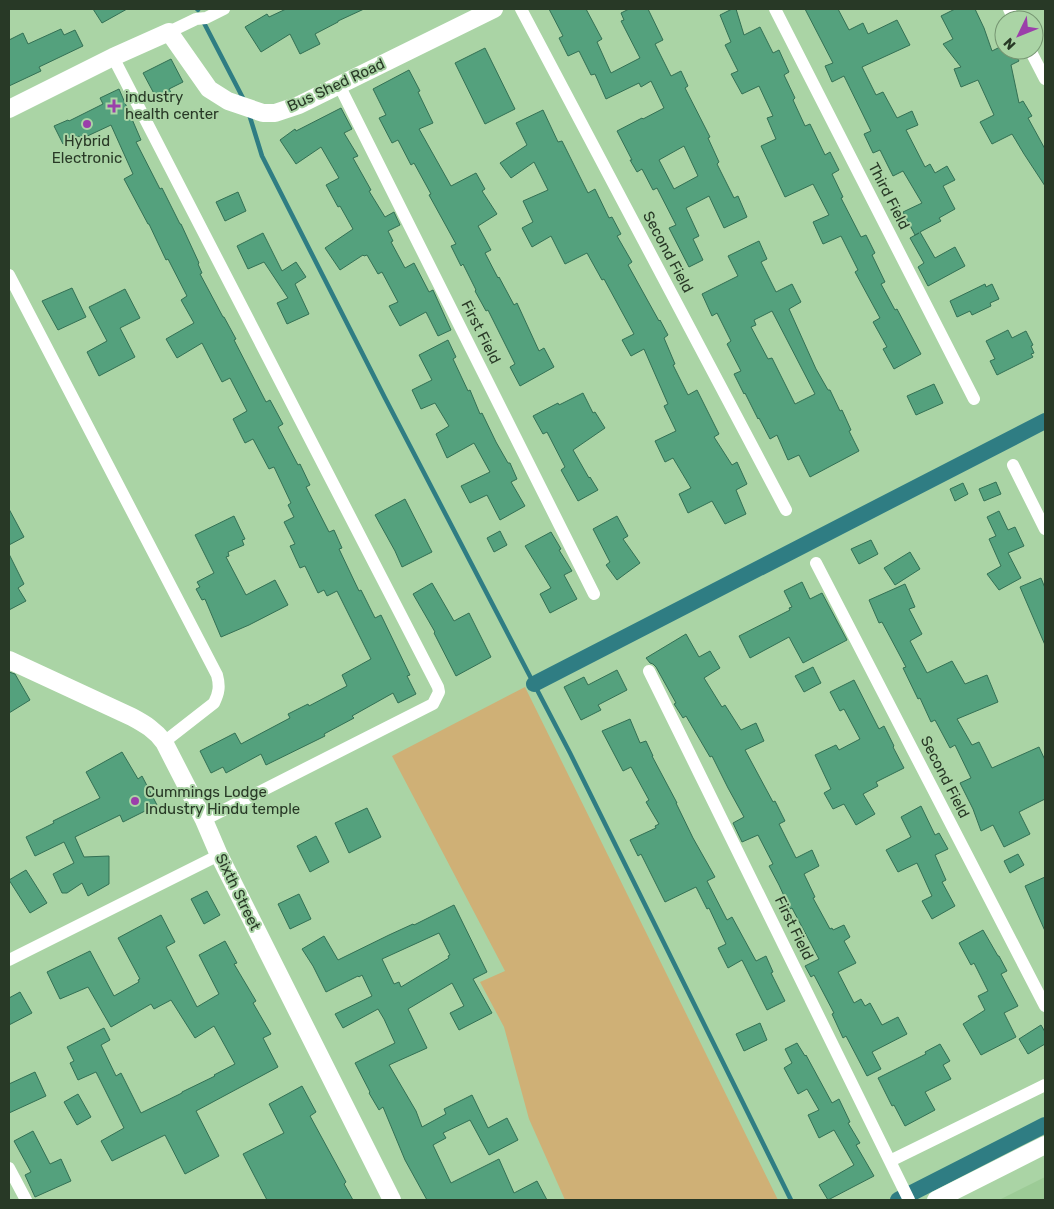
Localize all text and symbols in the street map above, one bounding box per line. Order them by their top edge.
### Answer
north arrow [994,10,1044,60]
text: N [1000,34,1020,53]
street label: Bus Shed Road [284,55,388,115]
place label: industry health center [125,88,219,123]
marker: industry health center [107,99,121,113]
marker: Hybrid Electronic [81,118,93,130]
place label: Hybrid Electronic [52,132,122,167]
street label: Third Field [864,160,914,232]
street label: Second Field [639,208,697,296]
street label: First Field [457,297,505,367]
street label: Second Field [917,733,973,821]
place label: Cummings Lodge Industry Hindu temple [145,783,300,818]
marker: Cummings Lodge Industry Hindu temple [129,795,141,807]
street label: Sixth Street [212,851,264,933]
street label: First Field [771,893,817,963]

